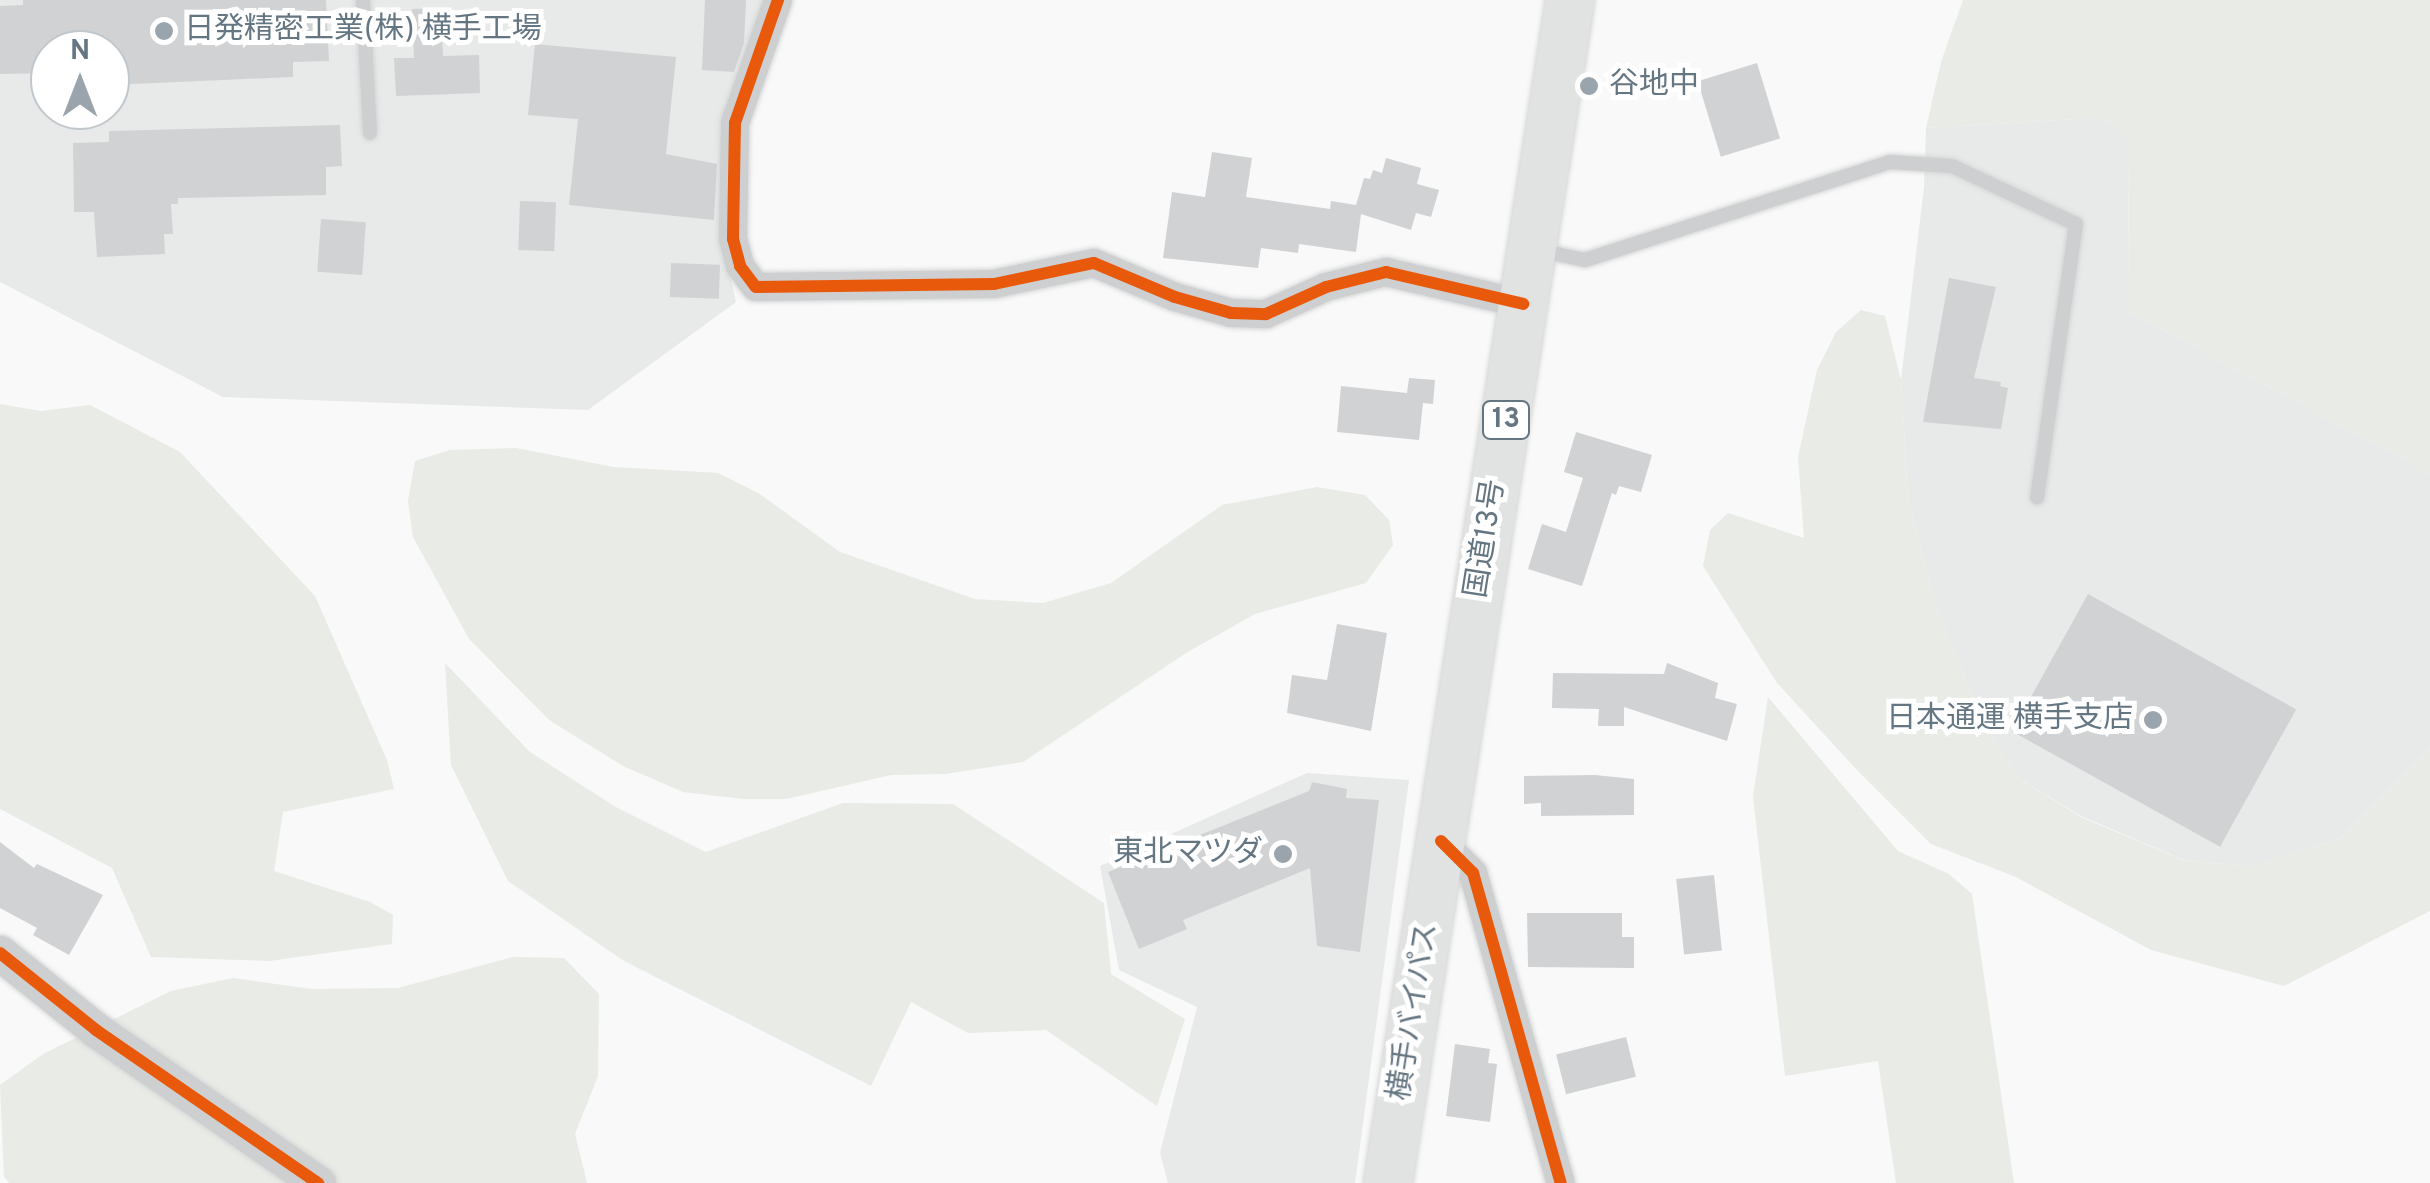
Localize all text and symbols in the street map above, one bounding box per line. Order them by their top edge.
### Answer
place label: 日発精密工業(株) 横手工場 [184,13,542,49]
marker: 日発精密工業(株) 横手工場 [153,20,175,42]
north arrow [30,30,130,130]
text: N [70,34,90,70]
place label: 谷地中 [1609,68,1699,104]
marker: 谷地中 [1578,75,1600,97]
road number: 13 [1481,397,1531,443]
street label: 国道13号 [1460,477,1514,601]
place label: 日本通運 横手支店 [1886,702,2133,738]
marker: 日本通運 横手支店 [2142,709,2164,731]
place label: 東北マツダ [1113,836,1263,872]
marker: 東北マツダ [1272,843,1294,865]
street label: 横手バイパス [1383,920,1447,1104]

